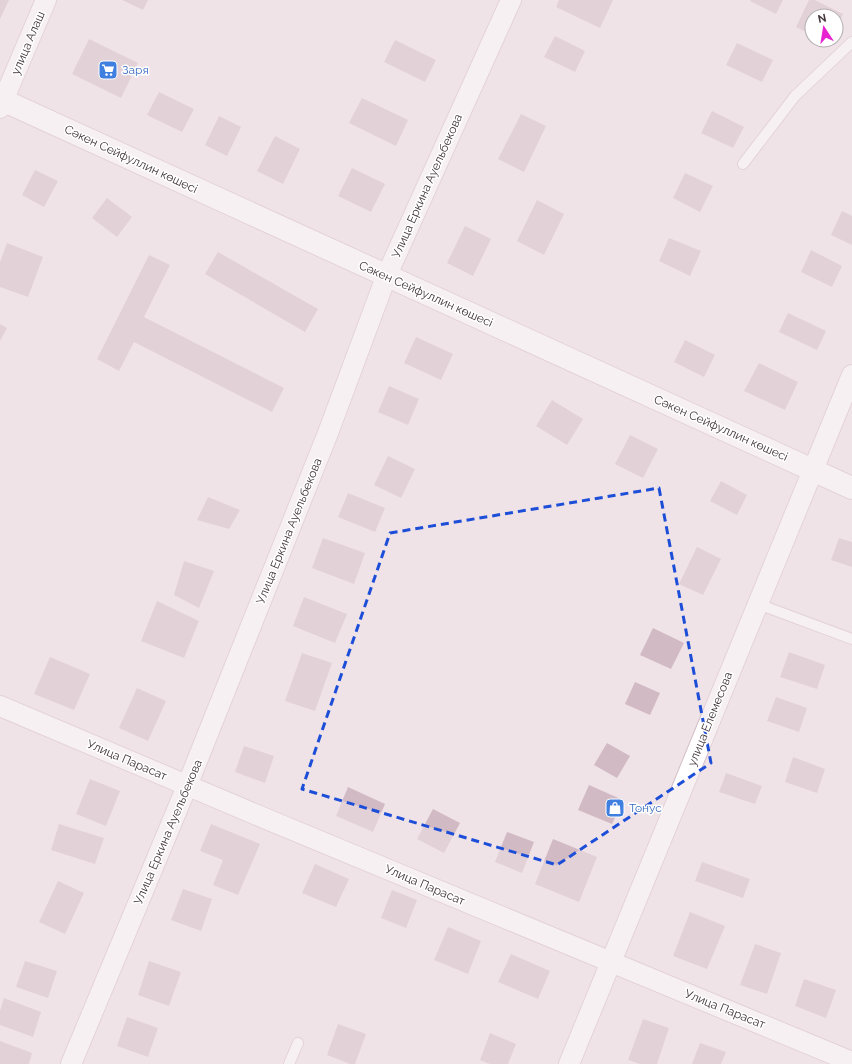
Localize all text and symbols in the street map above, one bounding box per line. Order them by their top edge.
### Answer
north arrow [804,8,844,48]
street label: улица Алаш [8,9,48,77]
text: N [817,11,827,26]
supermarket icon: Заря [97,59,119,81]
place label: Заря [122,63,149,77]
street label: Улица Еркина Ауельбекова [389,112,465,260]
street label: Сәкен Сейфуллин көшесі [62,122,200,196]
street label: Сәкен Сейфуллин көшесі [357,258,495,330]
street label: Сәкен Сейфуллин көшесі [652,392,790,464]
street label: Улица Еркина Ауельбекова [253,456,325,606]
street label: улица Елемесова [685,670,735,768]
street label: Улица Парасат [85,737,169,783]
street label: Улица Еркина Ауельбекова [131,757,205,907]
shop icon: Тонус [604,797,626,819]
place label: Тонус [629,801,662,815]
street label: Улица Парасат [383,862,467,908]
street label: Улица Парасат [683,986,768,1032]

